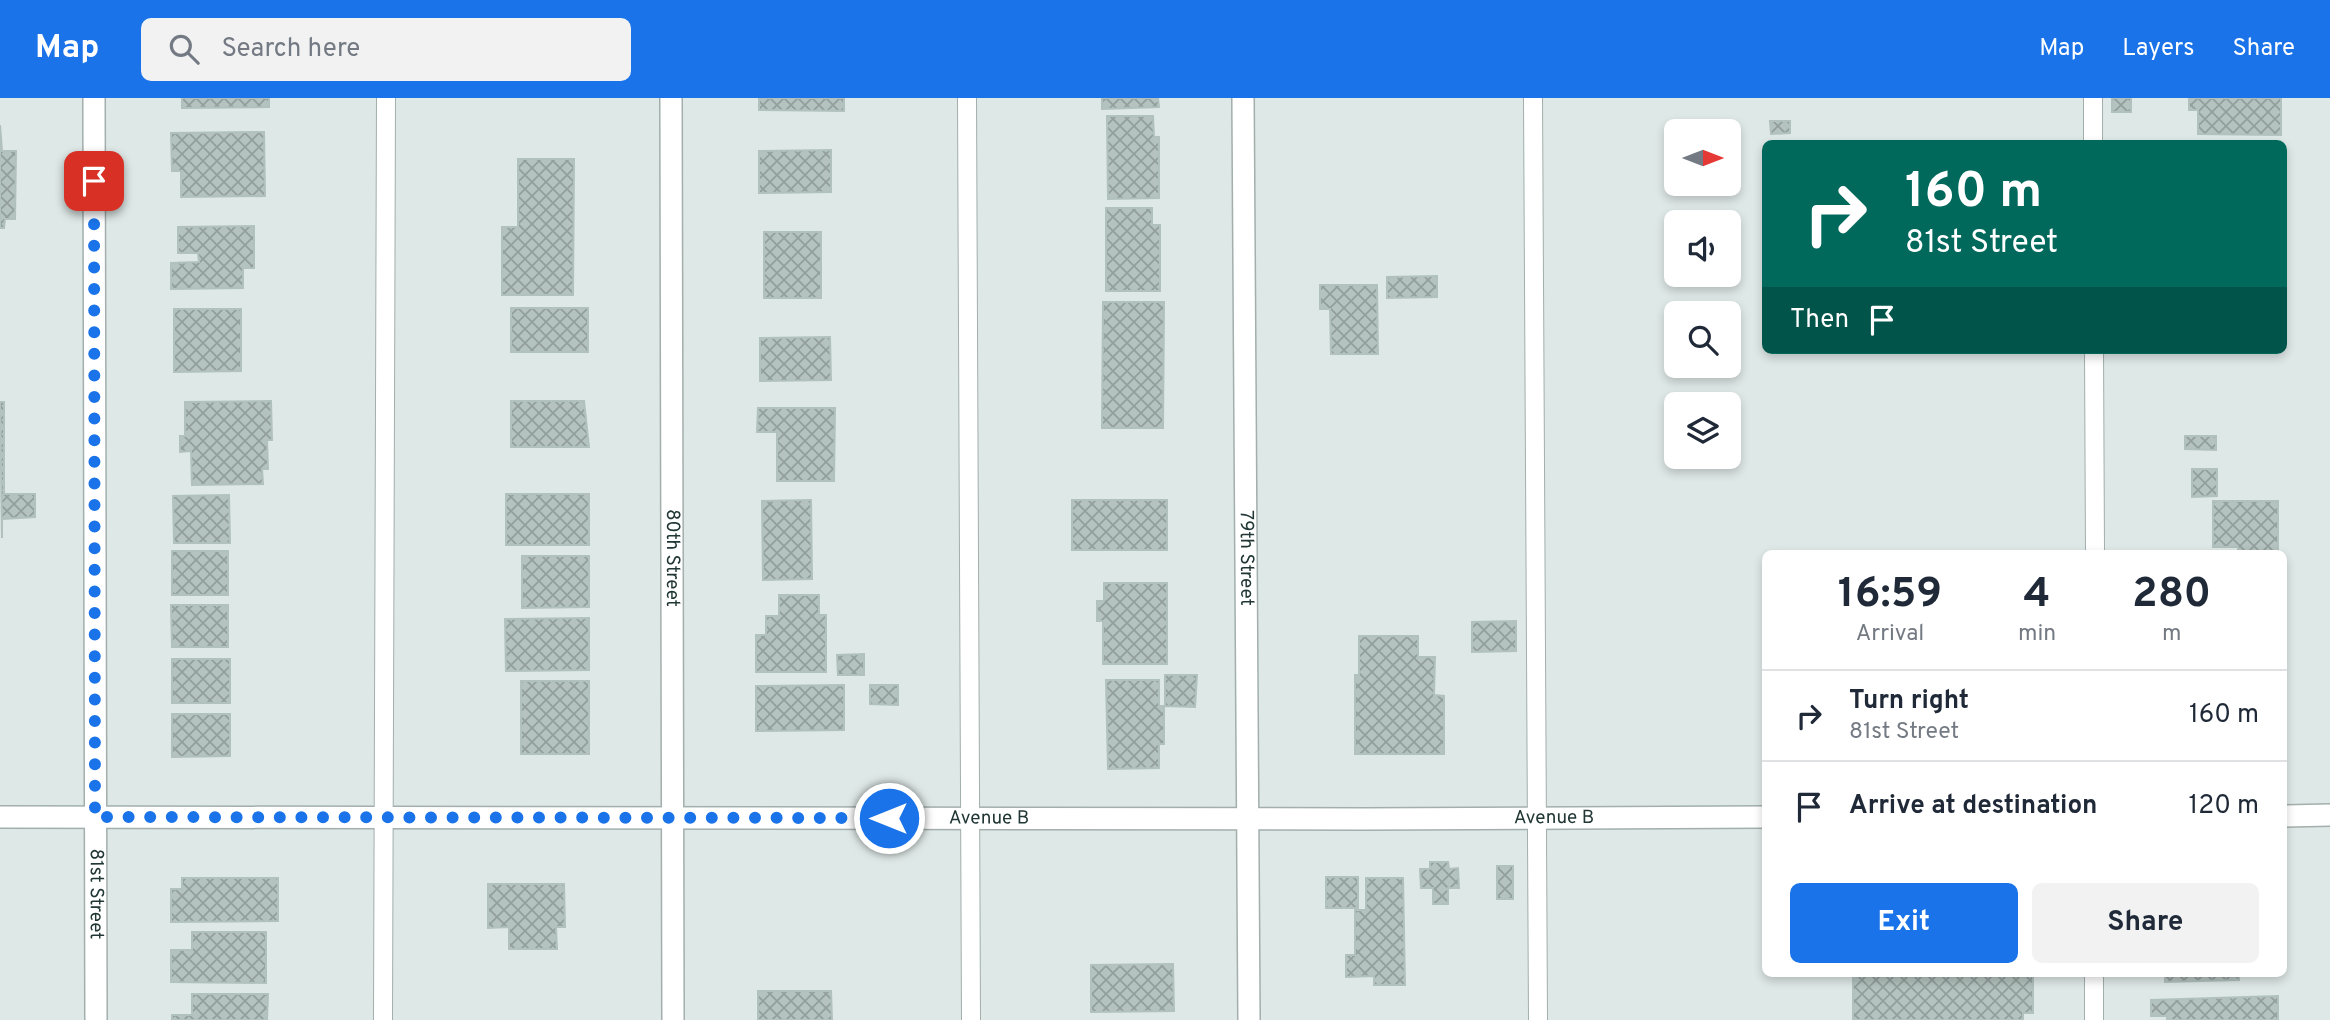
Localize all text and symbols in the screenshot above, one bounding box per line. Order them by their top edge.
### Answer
search box [141,18,631,81]
text: Map [35,28,99,70]
icon: search [165,30,203,68]
text: Search here [221,33,360,66]
text: Map [2039,34,2084,64]
text: Layers [2122,34,2194,64]
text: Share [2232,34,2295,64]
north arrow [1664,119,1741,196]
map controls [1664,119,1741,469]
pin [64,151,124,211]
icon: arrive [75,162,113,200]
text: 160 m [1905,163,2042,225]
icon: right [1790,168,1881,259]
button: sound [1664,210,1741,287]
text: 81st Street [1905,224,2058,264]
button: search [1664,301,1741,378]
icon: arrive [1863,301,1901,339]
text: Then [1790,304,1849,337]
button: layers [1664,392,1741,469]
street label: 80th Street [660,509,684,607]
street label: 79th Street [1234,510,1258,606]
text: 16:59 [1838,569,1942,622]
text: 4 [2024,569,2051,622]
text: 280 [2132,569,2211,622]
text: Arrival [1856,620,1924,649]
text: min [2018,620,2056,649]
text: m [2162,620,2181,649]
text: Turn right [1849,685,1969,718]
icon: right [1790,697,1828,735]
text: 160 m [2189,699,2259,732]
text: 81st Street [1849,718,1959,747]
position arrow [852,781,926,855]
icon: arrive [1790,788,1828,826]
text: Arrive at destination [1849,790,2097,823]
text: 120 m [2189,790,2259,823]
street label: Avenue B [949,806,1029,831]
street label: Avenue B [1514,806,1594,830]
street label: 81st Street [84,848,108,940]
button: Exit [1790,883,2018,963]
button: Share [2032,883,2259,963]

